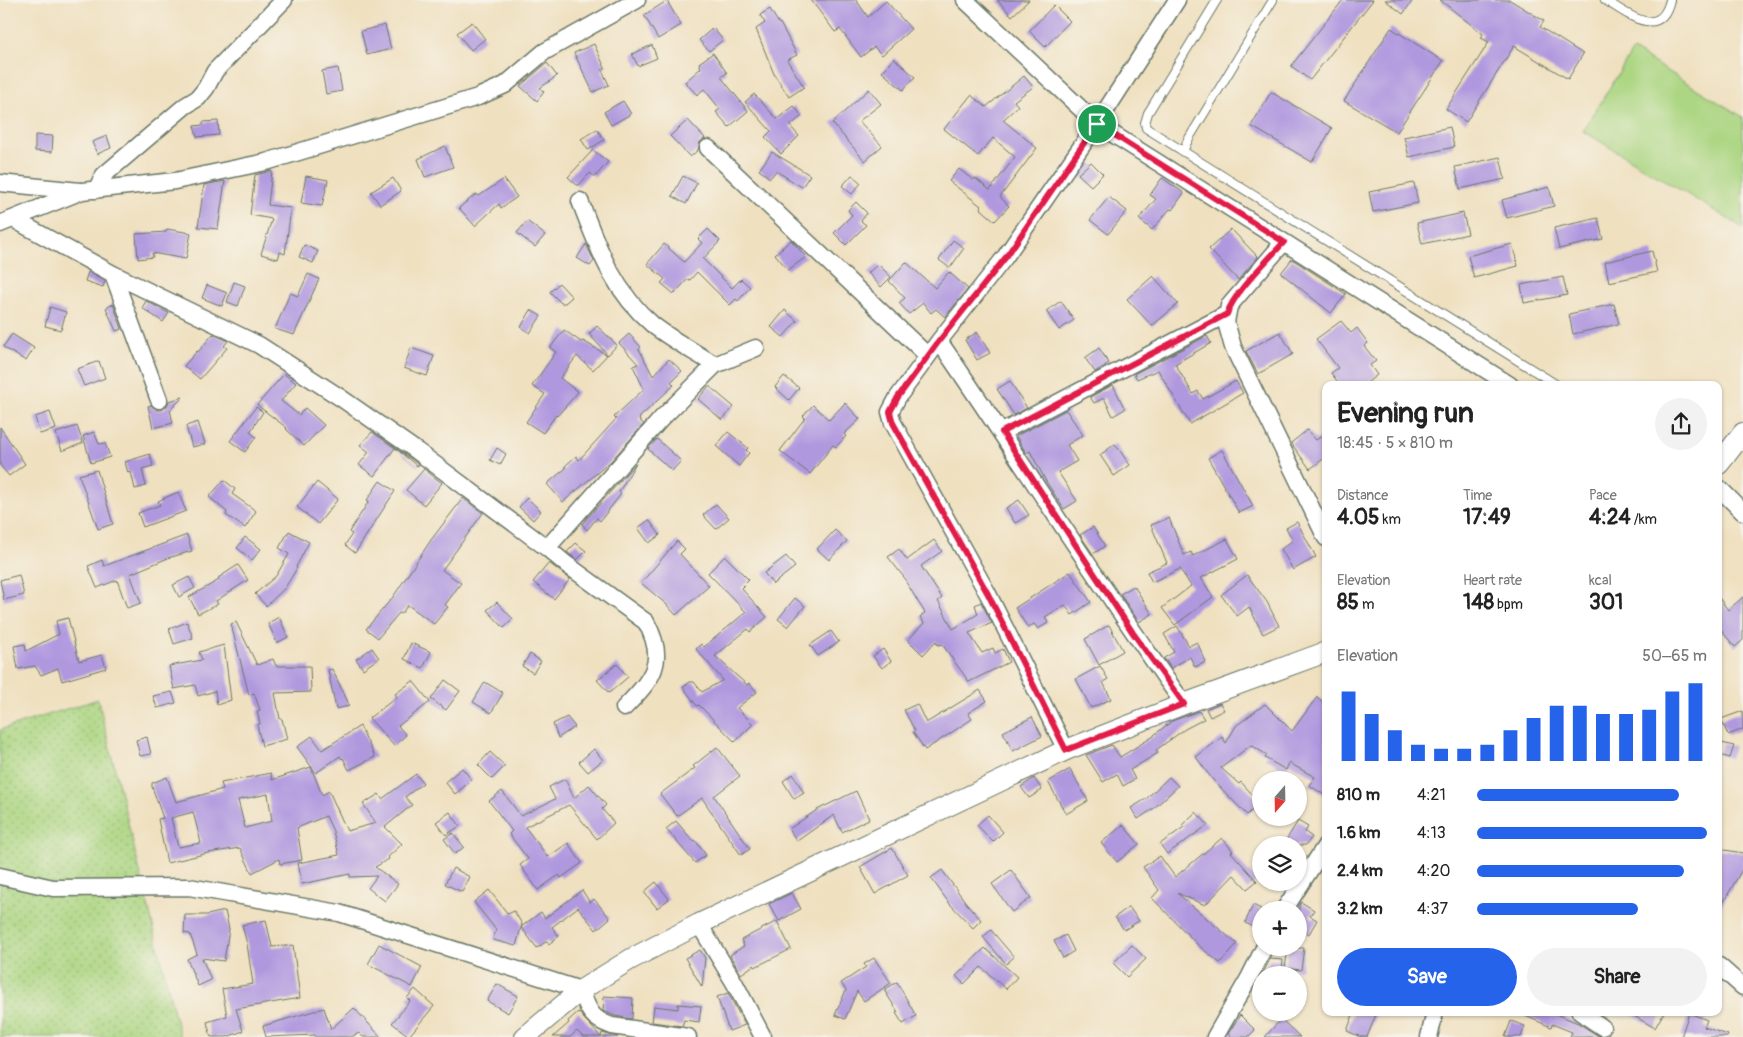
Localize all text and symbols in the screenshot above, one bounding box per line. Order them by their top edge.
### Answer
pin [1076,103,1118,145]
icon: arrive [1083,110,1111,138]
text: Evening run [1337,396,1474,431]
button: share [1655,398,1707,450]
text: 18:45 · 5 × 810 m [1337,433,1453,453]
text: Distance [1337,487,1388,504]
text: Time [1463,487,1492,504]
text: Pace [1589,487,1617,504]
text: 4.05 [1337,504,1380,531]
text: 17:49 [1463,504,1511,531]
text: 4:24 [1589,504,1631,531]
text: km [1380,511,1401,528]
text: /km [1631,511,1657,528]
text: Elevation [1337,572,1390,589]
text: Heart rate [1463,572,1522,589]
text: kcal [1589,572,1612,589]
text: 85 [1337,589,1359,616]
text: 148 [1463,589,1494,616]
text: 301 [1589,589,1623,616]
text: m [1359,596,1374,613]
text: bpm [1494,596,1523,613]
text: Elevation [1337,646,1398,666]
text: 50–65 m [1642,646,1707,666]
north arrow [1252,771,1308,826]
map controls [1252,771,1307,1021]
text: 810 m [1337,785,1380,805]
text: 4:21 [1417,785,1446,805]
text: 1.6 km [1337,823,1380,843]
text: 4:13 [1417,823,1446,843]
button: layers [1252,836,1307,891]
text: 2.4 km [1337,861,1383,881]
text: 4:20 [1417,861,1450,881]
text: 3.2 km [1337,899,1383,919]
text: 4:37 [1417,899,1448,919]
button: + [1252,901,1307,956]
button: Save [1337,948,1517,1006]
button: Share [1527,948,1707,1006]
button: − [1252,966,1307,1021]

